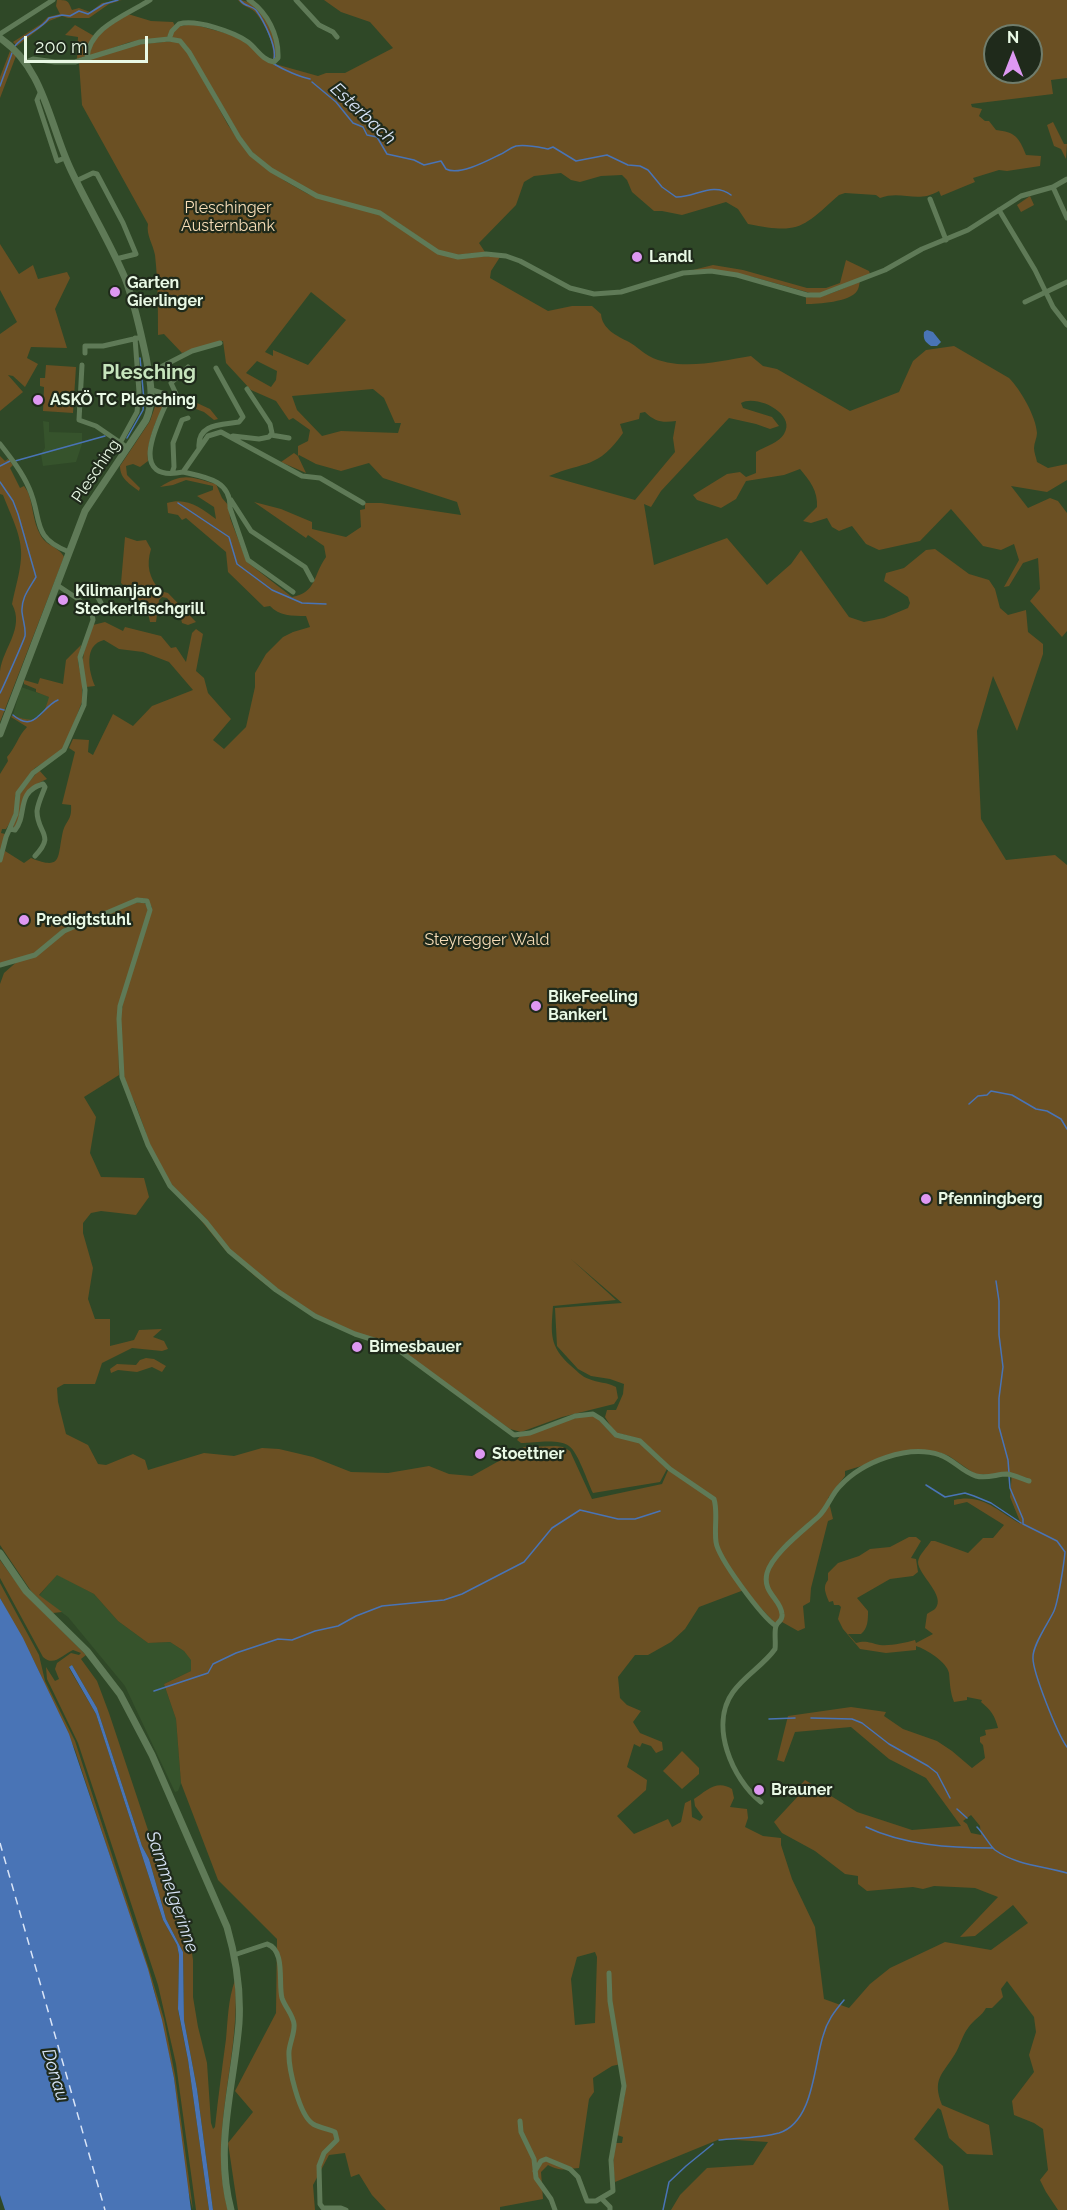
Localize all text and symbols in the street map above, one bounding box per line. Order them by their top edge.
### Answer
scale bar [27,24,152,62]
north arrow [983,24,1043,84]
text: N [1007,28,1019,47]
text: 200 m [35,36,88,57]
water label: Esterbach [326,78,400,150]
park label: Pleschinger Austernbank [181,198,275,236]
place label: Landl [649,247,693,267]
marker: Landl [630,250,644,264]
place label: Garten Gierlinger [127,273,203,311]
marker: Garten Gierlinger [108,285,122,299]
district label: Plesching [102,361,196,385]
place label: ASKÖ TC Plesching [50,390,196,410]
marker: ASKÖ TC Plesching [31,393,45,407]
street label: Plesching [68,436,124,506]
place label: Kilimanjaro Steckerlfischgrill [75,581,205,619]
marker: Kilimanjaro Steckerlfischgrill [56,593,70,607]
place label: Predigtstuhl [36,910,131,930]
marker: Predigtstuhl [17,913,31,927]
park label: Steyregger Wald [424,930,550,950]
place label: BikeFeeling Bankerl [548,987,638,1025]
marker: BikeFeeling Bankerl [529,999,543,1013]
place label: Pfenningberg [938,1189,1043,1209]
marker: Pfenningberg [919,1192,933,1206]
place label: Bimesbauer [369,1337,461,1357]
marker: Bimesbauer [350,1340,364,1354]
place label: Stoettner [492,1444,565,1464]
marker: Stoettner [473,1447,487,1461]
place label: Brauner [771,1780,833,1800]
marker: Brauner [752,1783,766,1797]
water label: Sammelgerinne [141,1828,203,1956]
water label: Donau [37,2046,73,2104]

